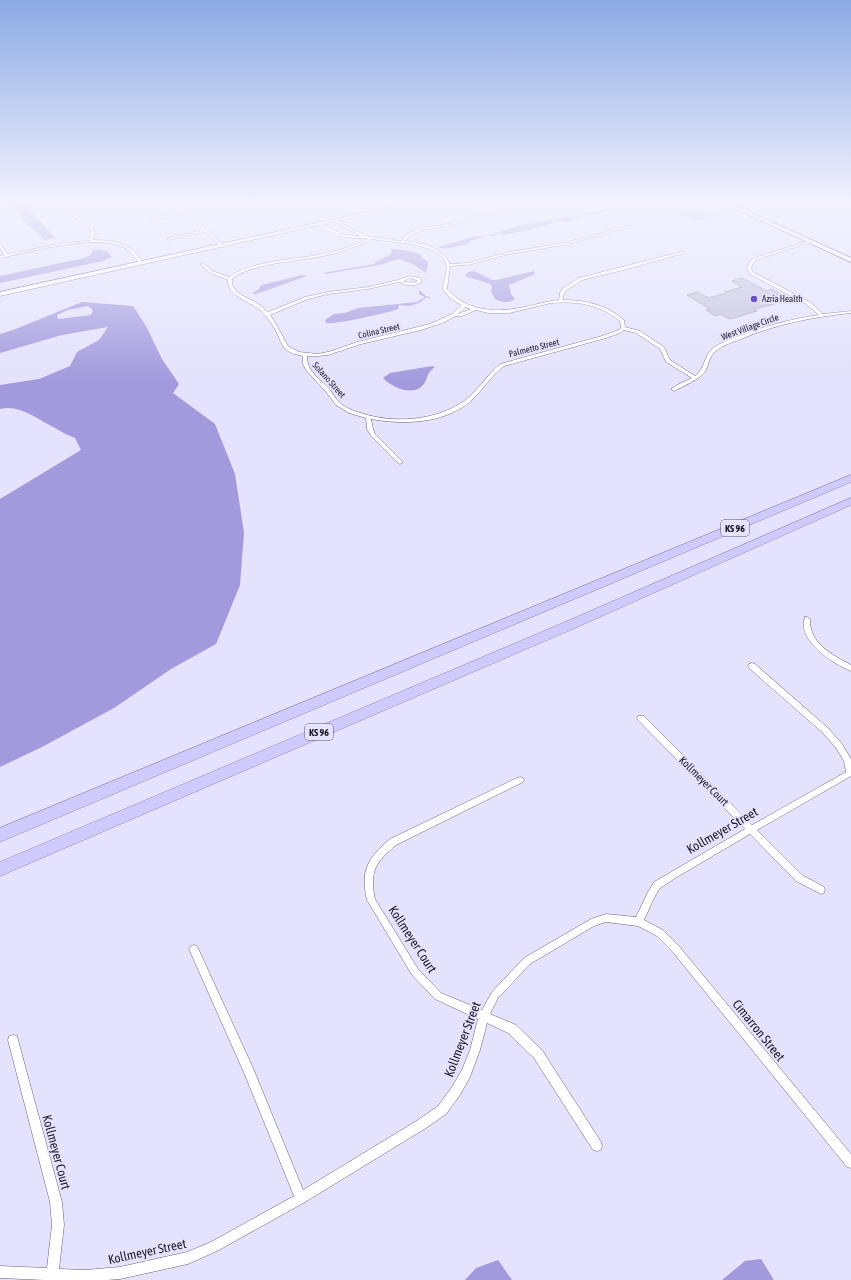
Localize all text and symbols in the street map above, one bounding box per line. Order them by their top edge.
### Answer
marker: Azria Health [749,294,759,304]
place label: Azria Health [762,294,803,304]
street label: West Village Circle [720,312,780,342]
street label: Colina Street [357,321,401,341]
street label: Palmetto Street [508,337,561,359]
street label: Solano Street [311,360,348,400]
road number: KS 96 [721,520,749,536]
road number: KS 96 [305,724,333,740]
street label: Kollmeyer Court [677,754,731,808]
street label: Kollmeyer Street [684,804,761,857]
street label: Kollmeyer Court [385,903,440,976]
street label: Cimarron Street [729,997,788,1064]
street label: Kollmeyer Street [441,999,484,1079]
street label: Kollmeyer Court [39,1113,74,1191]
street label: Kollmeyer Street [107,1236,188,1267]

